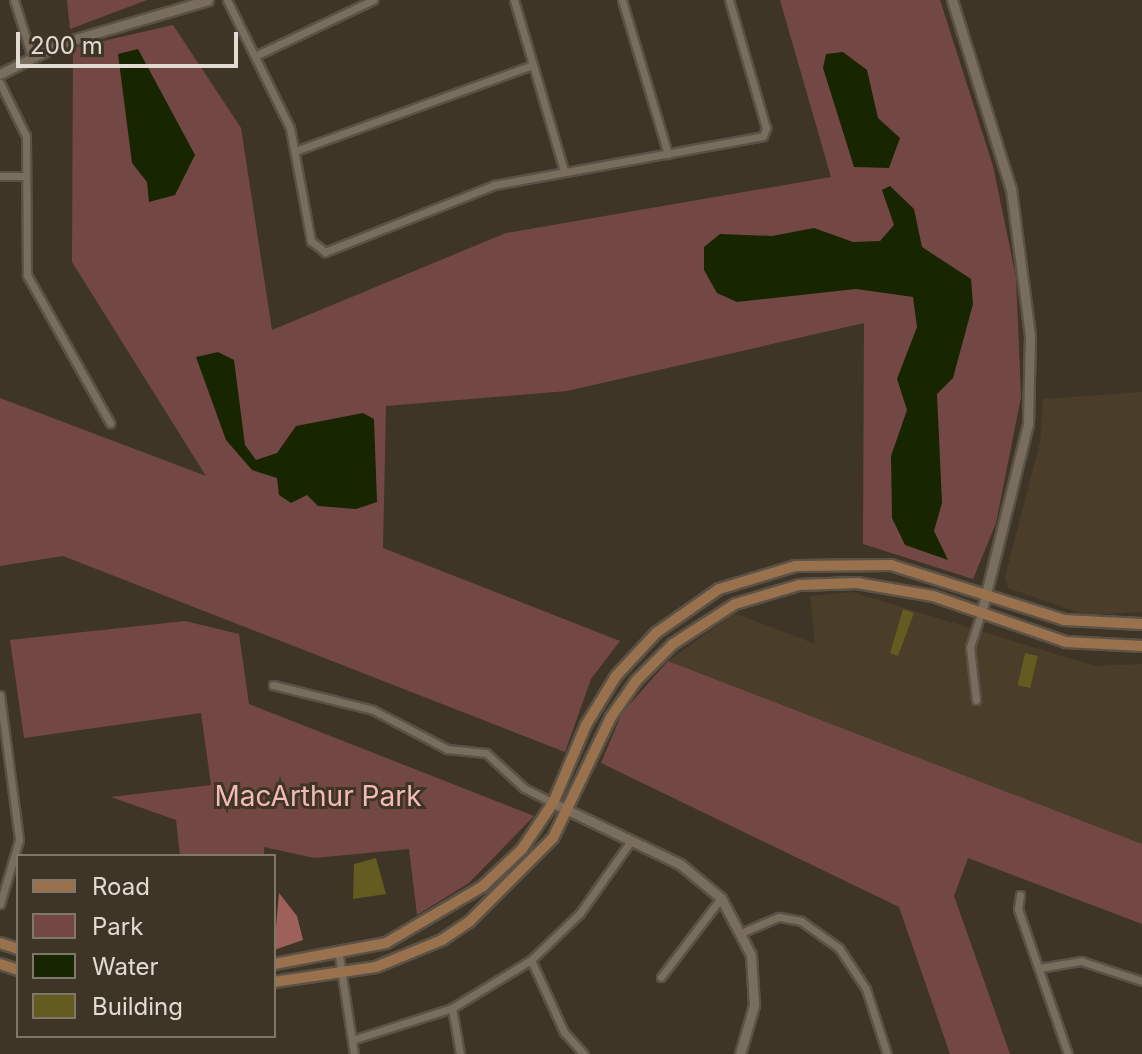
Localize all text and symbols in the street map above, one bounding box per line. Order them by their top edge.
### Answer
scale bar [20,16,242,66]
text: 200 m [30,31,103,60]
park label: MacArthur Park [214,779,422,813]
legend [16,854,276,1038]
text: Road [92,872,150,901]
text: Park [92,912,143,941]
text: Water [92,952,159,981]
text: Building [92,992,183,1021]

